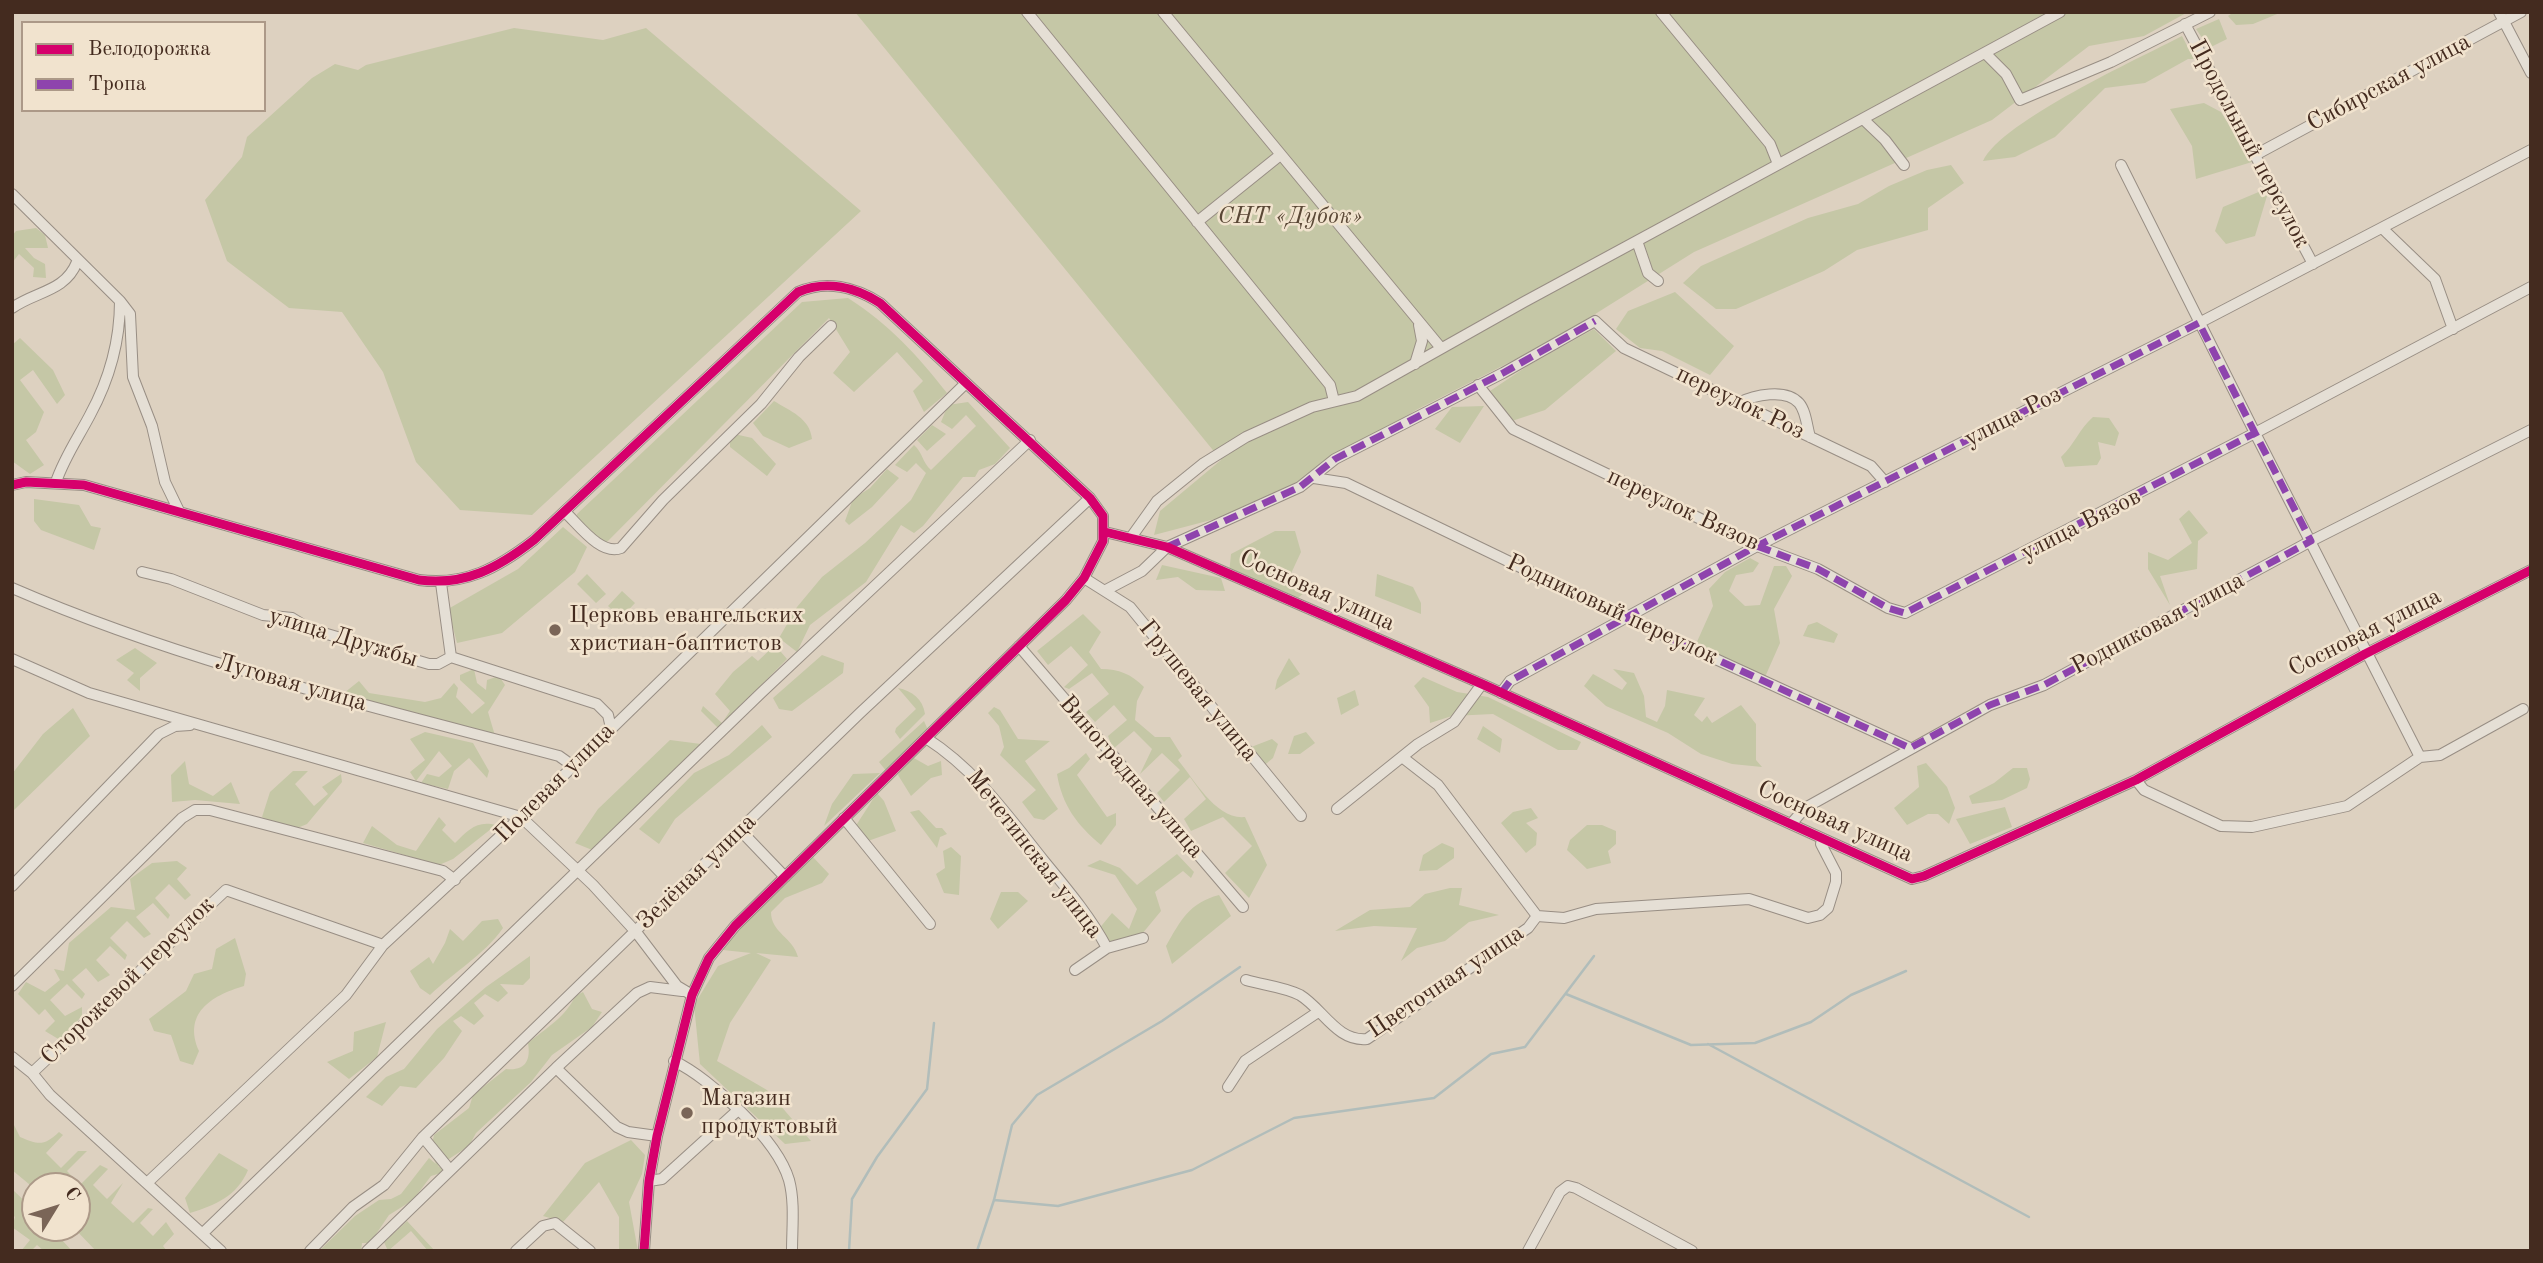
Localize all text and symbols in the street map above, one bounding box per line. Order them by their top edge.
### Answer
legend [21,21,266,112]
street label: Сибирская улица [2302,28,2476,138]
street label: Продольный переулок [2182,35,2316,253]
text: Велодорожка [88,39,211,60]
text: Тропа [88,74,146,95]
park label: СНТ «Дубок» [1217,203,1363,231]
street label: переулок Роз [1671,360,1809,446]
street label: улица Роз [1960,380,2066,454]
street label: переулок Вязов [1602,462,1764,558]
street label: улица Вязов [2016,482,2146,568]
street label: Сосновая улица [1235,544,1399,638]
street label: Родниковый переулок [1502,548,1722,672]
street label: Родниковая улица [2066,566,2250,682]
street label: Сосновая улица [2284,582,2446,684]
street label: улица Дружбы [265,602,421,674]
place label: Церковь евангельских христиан-баптистов [569,602,804,658]
street label: Грушевая улица [1132,615,1264,767]
marker: Церковь евангельских христиан-баптистов [547,622,563,638]
street label: Луговая улица [212,648,370,718]
street label: Виноградная улица [1052,690,1210,864]
street label: Полевая улица [489,717,621,849]
street label: Мечетинская улица [959,764,1109,944]
street label: Сосновая улица [1753,775,1917,869]
street label: Зелёная улица [631,808,763,936]
street label: Сторожевой переулок [35,891,221,1071]
street label: Цветочная улица [1362,919,1530,1045]
place label: Магазин продуктовый [701,1085,838,1141]
marker: Магазин продуктовый [679,1105,695,1121]
north arrow [21,1172,91,1242]
text: С [60,1184,83,1206]

